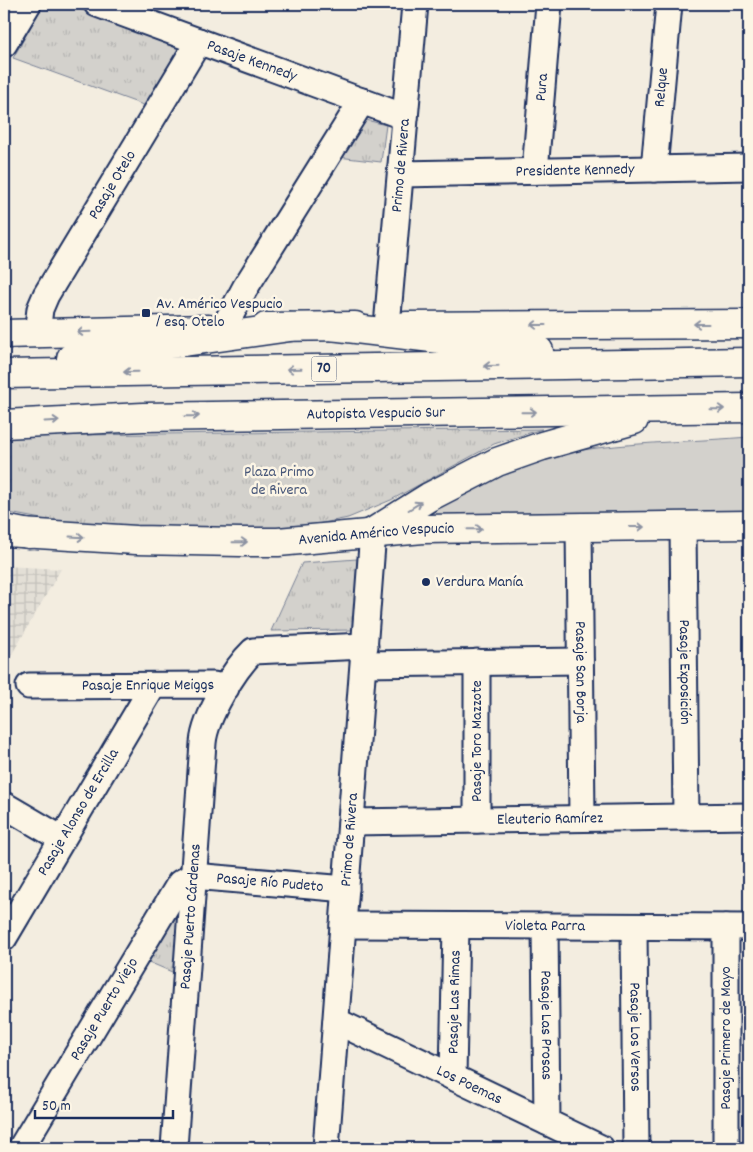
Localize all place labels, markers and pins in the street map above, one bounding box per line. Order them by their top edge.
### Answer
place label: Av. Américo Vespucio / esq. Otelo [156,293,283,334]
marker: Av. Américo Vespucio / esq. Otelo [140,307,152,319]
place label: Verdura Manía [436,571,523,594]
marker: Verdura Manía [420,576,432,588]

